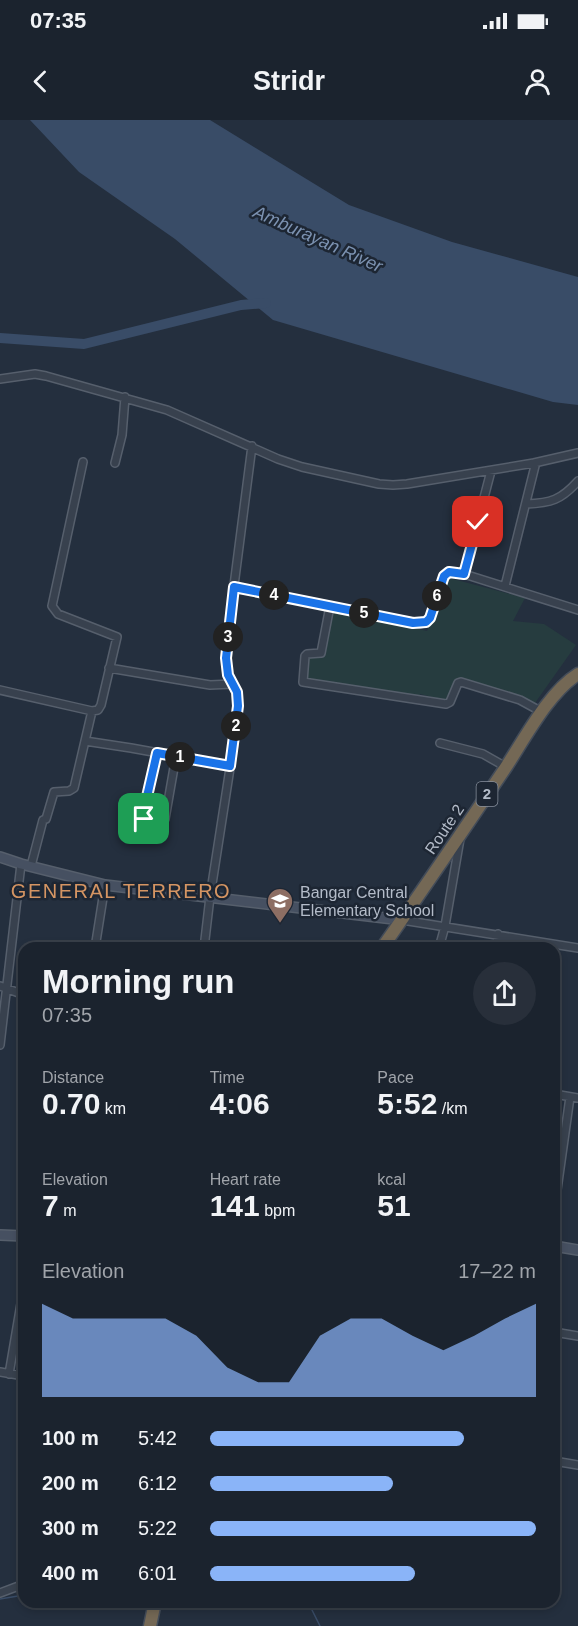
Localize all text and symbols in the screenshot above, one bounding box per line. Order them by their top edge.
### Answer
text: 07:35 [30,8,86,33]
icon: back [24,65,57,98]
icon: person [521,65,554,98]
text: Stridr [253,66,325,96]
water label: Amburayan River [249,201,386,277]
pin [452,496,503,547]
icon: check [461,505,494,538]
pin: 4 [259,580,289,610]
pin: 6 [422,581,452,611]
text: 4 [270,586,278,603]
text: 6 [433,587,441,604]
pin: 5 [349,598,379,628]
text: 5 [360,604,368,621]
pin: 3 [213,622,243,652]
text: 3 [224,628,232,645]
pin: 2 [221,711,251,741]
text: 2 [232,717,240,734]
pin: 1 [165,742,195,772]
text: 1 [176,748,184,765]
road number: 2 [476,782,498,806]
pin [118,793,169,844]
street label: Route 2 [422,801,467,857]
icon: arrive [127,802,160,835]
district label: GENERAL TERRERO [11,880,231,902]
place label: Bangar Central Elementary School [300,884,434,919]
school or university icon: Bangar Central Elementary School [265,886,295,924]
button: share [473,962,536,1025]
text: Morning run [42,963,234,1000]
text: 07:35 [42,1004,92,1026]
text: Distance [42,1069,104,1086]
text: Time [210,1069,245,1086]
text: Pace [377,1069,414,1086]
text: 0.70 [42,1087,100,1120]
text: 4:06 [210,1087,270,1120]
text: 5:52 [377,1087,437,1120]
text: km [100,1100,126,1117]
text: /km [437,1100,468,1117]
text: Elevation [42,1171,108,1188]
text: Heart rate [210,1171,281,1188]
text: kcal [377,1171,406,1188]
text: 7 [42,1189,59,1222]
text: 141 [210,1189,260,1222]
text: 51 [377,1189,411,1222]
text: m [59,1202,76,1219]
text: bpm [260,1202,295,1219]
text: Elevation [42,1260,124,1282]
text: 17–22 m [458,1260,536,1282]
text: 100 m [42,1427,99,1449]
text: 5:42 [138,1427,177,1449]
text: 200 m [42,1472,99,1494]
text: 6:12 [138,1472,177,1494]
text: 300 m [42,1517,99,1539]
text: 5:22 [138,1517,177,1539]
text: 400 m [42,1562,99,1584]
text: 6:01 [138,1562,177,1584]

